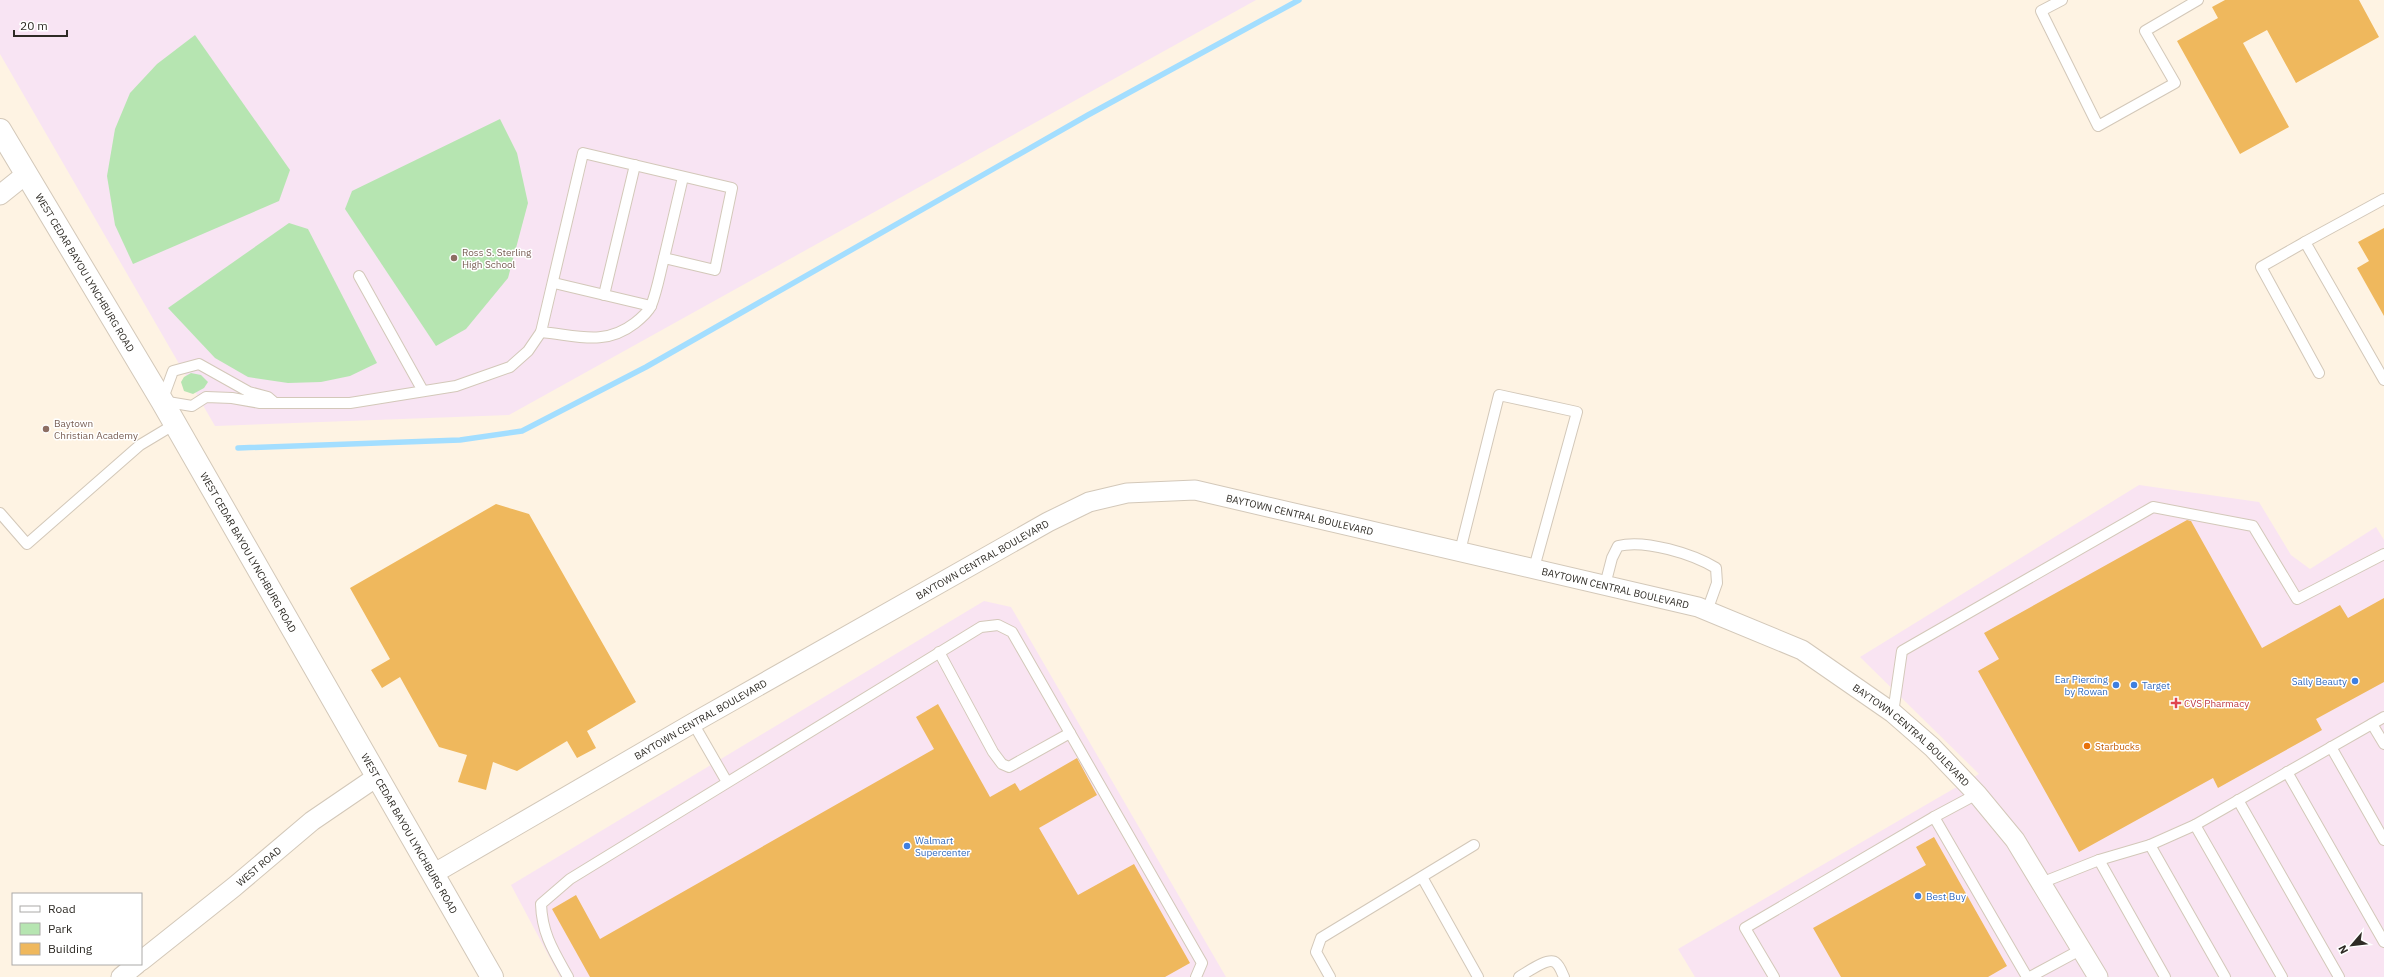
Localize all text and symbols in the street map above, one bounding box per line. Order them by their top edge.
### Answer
scale bar [14,12,67,38]
text: 20 m [20,18,48,33]
street label: WEST CEDAR BAYOU LYNCHBURG ROAD [33,191,138,354]
place label: Ross S. Sterling High School [462,246,532,271]
marker: Ross S. Sterling High School [449,253,459,263]
place label: Baytown Christian Academy [54,417,138,442]
marker: Baytown Christian Academy [41,424,51,434]
street label: WEST CEDAR BAYOU LYNCHBURG ROAD [198,470,300,635]
street label: BAYTOWN CENTRAL BOULEVARD [1225,491,1375,538]
street label: BAYTOWN CENTRAL BOULEVARD [913,516,1051,602]
street label: BAYTOWN CENTRAL BOULEVARD [1541,564,1691,611]
place label: Ear Piercing by Rowan [2055,673,2109,698]
place label: Sally Beauty [2292,675,2347,688]
street label: BAYTOWN CENTRAL BOULEVARD [632,676,769,762]
marker: Sally Beauty [2350,676,2360,686]
place label: Target [2142,679,2171,692]
marker: Ear Piercing by Rowan [2111,680,2121,690]
marker: Target [2129,680,2139,690]
street label: BAYTOWN CENTRAL BOULEVARD [1850,681,1973,789]
place label: CVS Pharmacy [2184,697,2249,710]
marker: CVS Pharmacy [2171,698,2181,708]
place label: Starbucks [2095,740,2140,753]
marker: Starbucks [2082,741,2092,751]
street label: WEST CEDAR BAYOU LYNCHBURG ROAD [359,751,461,916]
place label: Walmart Supercenter [915,834,970,859]
marker: Walmart Supercenter [902,841,912,851]
street label: WEST ROAD [233,843,284,889]
place label: Best Buy [1926,890,1966,903]
marker: Best Buy [1913,891,1923,901]
legend [12,893,142,965]
text: Road [48,901,76,916]
text: Park [48,921,73,936]
north arrow [2332,925,2372,965]
text: Building [48,941,93,956]
text: N [2335,943,2351,956]

